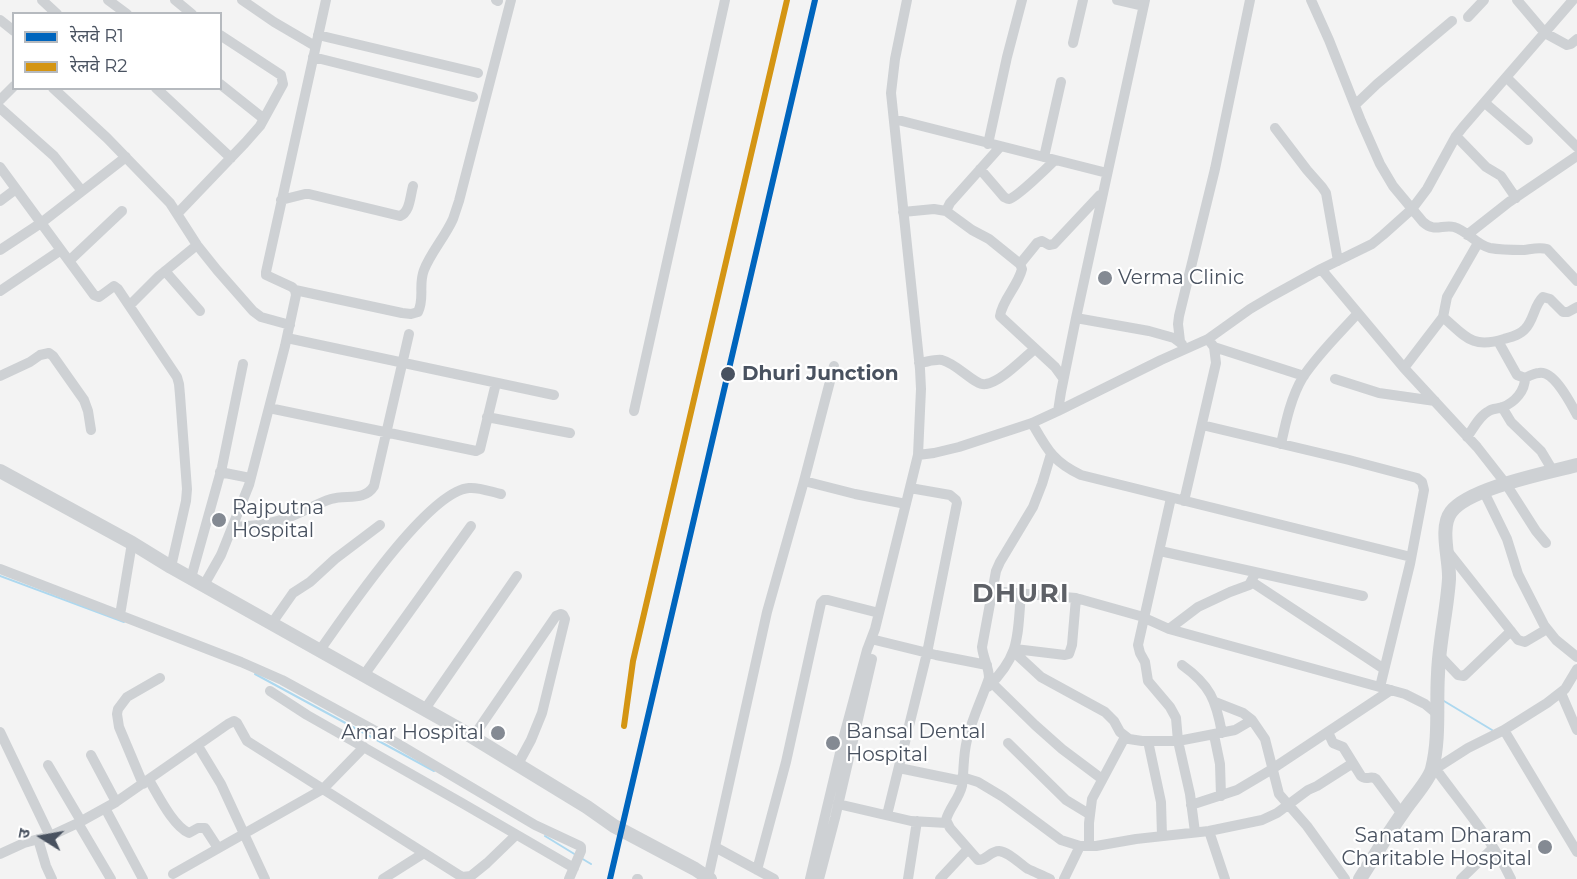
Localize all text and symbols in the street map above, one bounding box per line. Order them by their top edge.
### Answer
legend [12,12,222,90]
text: रेलवे R1 [70,25,124,47]
text: रेलवे R2 [70,55,128,77]
place label: Verma Clinic [1118,266,1244,290]
marker: Verma Clinic [1096,269,1114,287]
place label: Dhuri Junction [742,362,898,386]
marker: Dhuri Junction [719,365,737,383]
place label: Rajputna Hospital [232,496,324,543]
marker: Rajputna Hospital [210,511,228,529]
district label: DHURI [972,578,1070,610]
place label: Bansal Dental Hospital [846,720,986,767]
place label: Amar Hospital [341,721,484,745]
marker: Amar Hospital [489,724,507,742]
marker: Bansal Dental Hospital [824,734,842,752]
north arrow [12,807,72,867]
place label: Sanatam Dharam Charitable Hospital [1341,824,1532,871]
text: उ [14,827,34,840]
marker: Sanatam Dharam Charitable Hospital [1536,838,1554,856]

